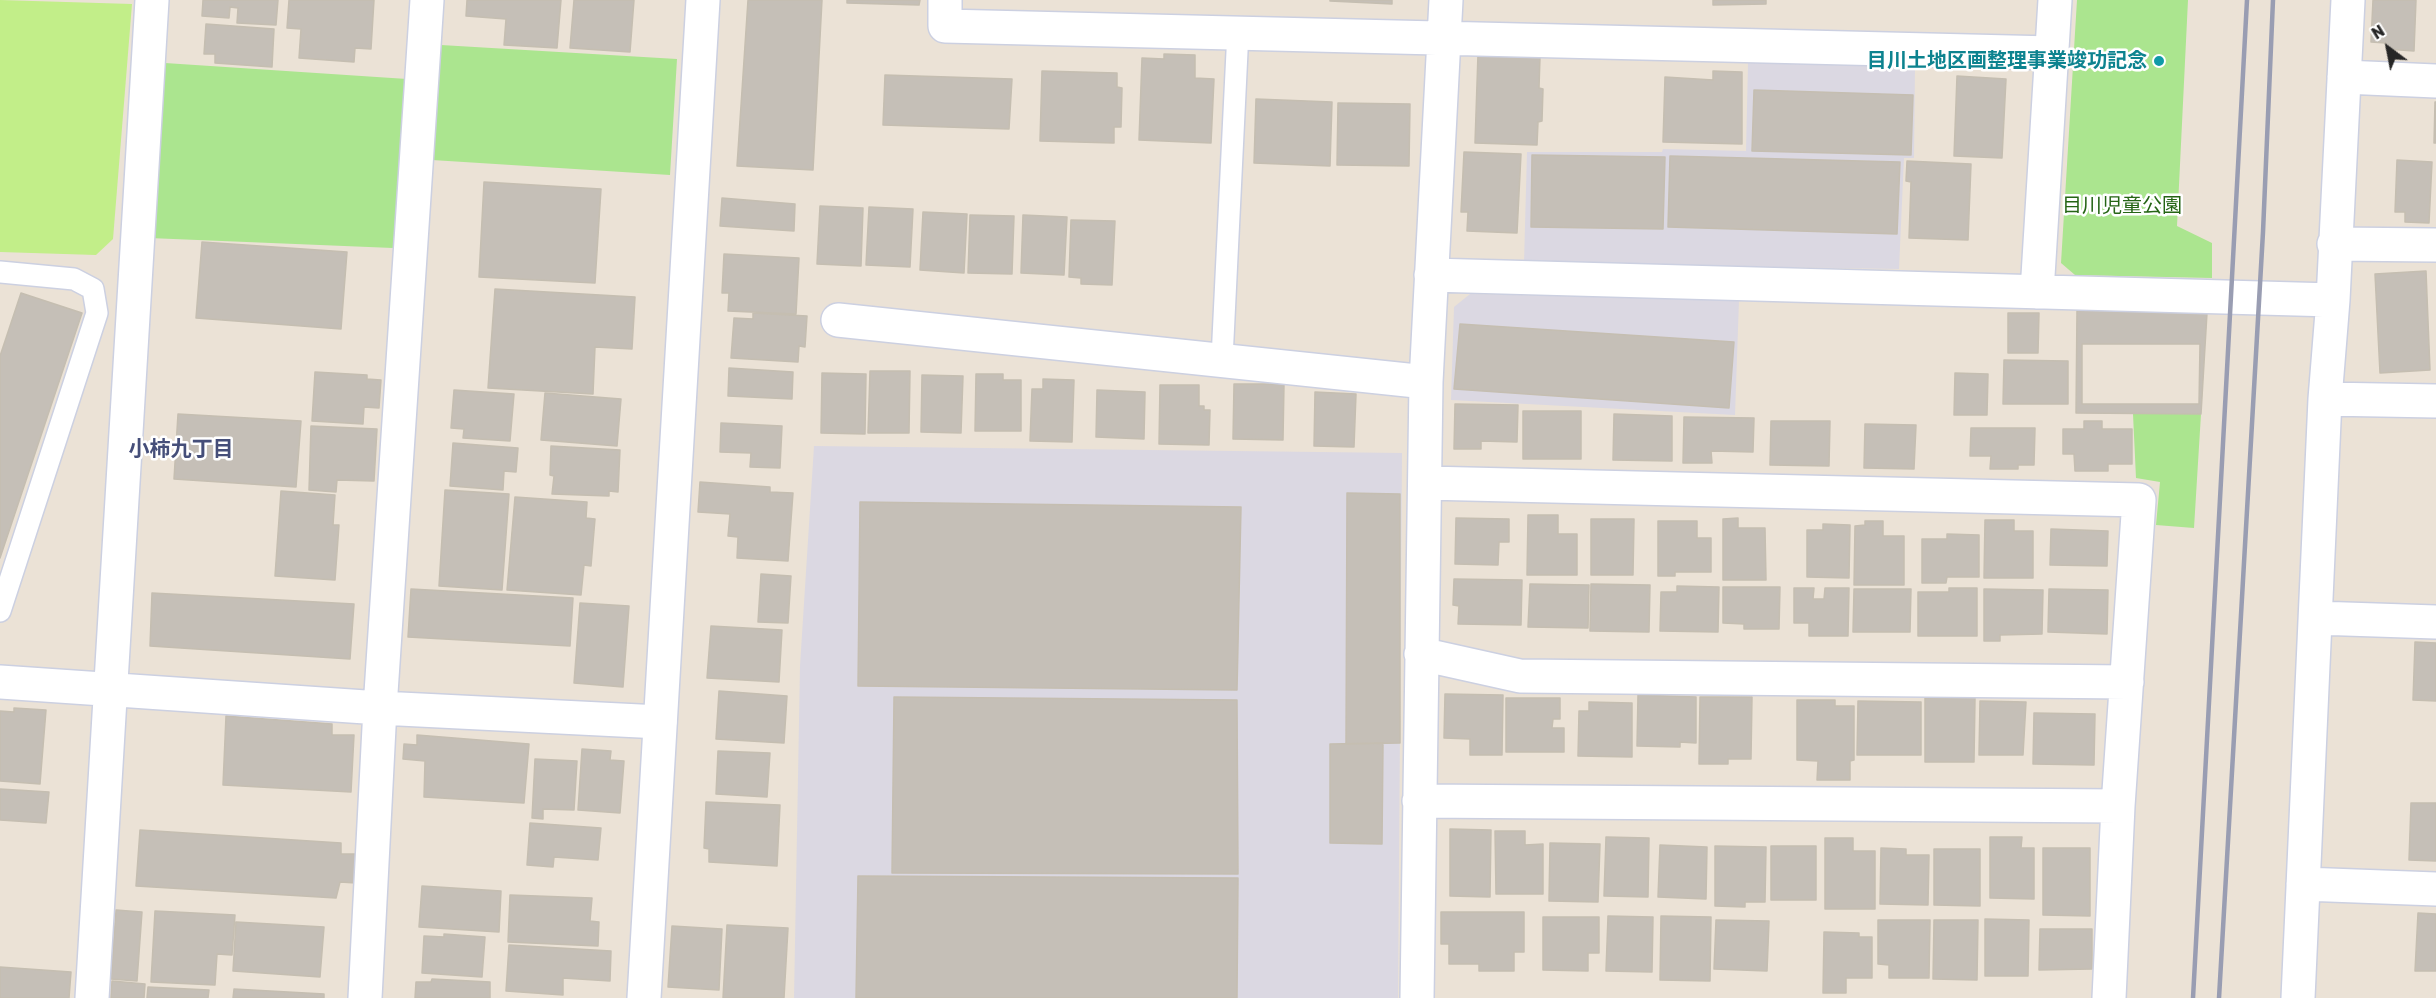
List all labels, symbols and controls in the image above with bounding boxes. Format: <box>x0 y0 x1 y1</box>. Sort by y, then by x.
north arrow <box>2358 18 2418 78</box>
text: N <box>2368 21 2388 43</box>
place label: 目川土地区画整理事業竣功記念 <box>1867 49 2147 73</box>
marker: 目川土地区画整理事業竣功記念 <box>2152 54 2166 68</box>
park label: 目川児童公園 <box>2062 194 2182 218</box>
district label: 小柿九丁目 <box>129 437 233 463</box>

